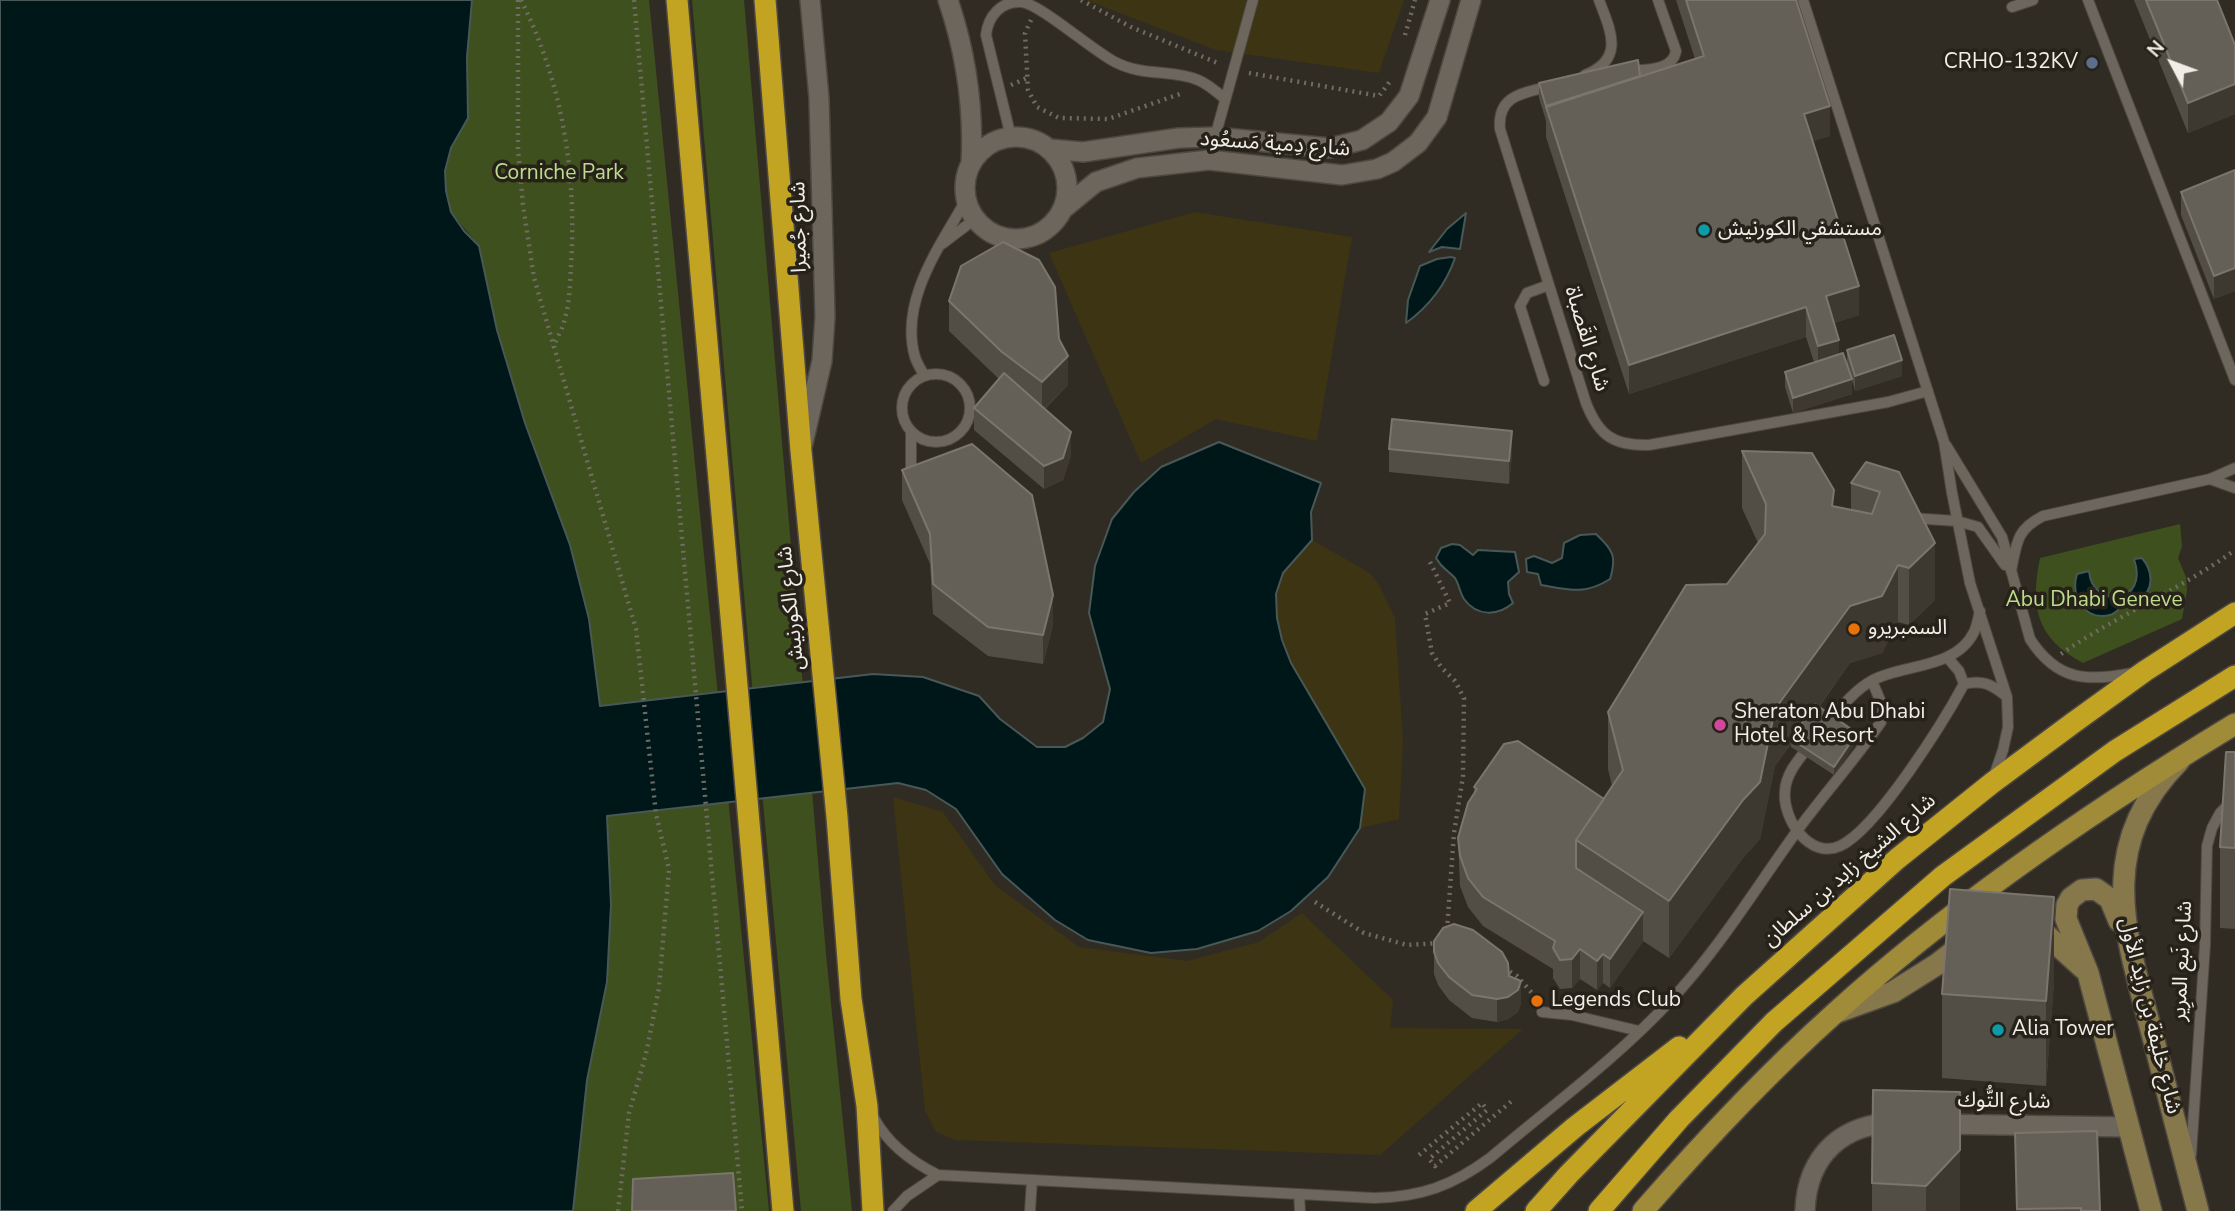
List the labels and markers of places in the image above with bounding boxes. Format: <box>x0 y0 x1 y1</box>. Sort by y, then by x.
place label: CRHO-132KV <box>1944 50 2078 76</box>
marker: CRHO-132KV <box>2084 55 2100 71</box>
place label: مستشفي الكورنيش <box>1718 217 1882 243</box>
marker: مستشفي الكورنيش <box>1696 222 1712 238</box>
place label: السمبريرو <box>1868 616 1947 642</box>
marker: السمبريرو <box>1846 621 1862 637</box>
place label: Sheraton Abu Dhabi Hotel & Resort <box>1734 700 1925 750</box>
marker: Sheraton Abu Dhabi Hotel & Resort <box>1712 717 1728 733</box>
place label: Legends Club <box>1551 988 1681 1014</box>
marker: Legends Club <box>1529 993 1545 1009</box>
place label: Alia Tower <box>2012 1017 2114 1043</box>
marker: Alia Tower <box>1990 1022 2006 1038</box>

